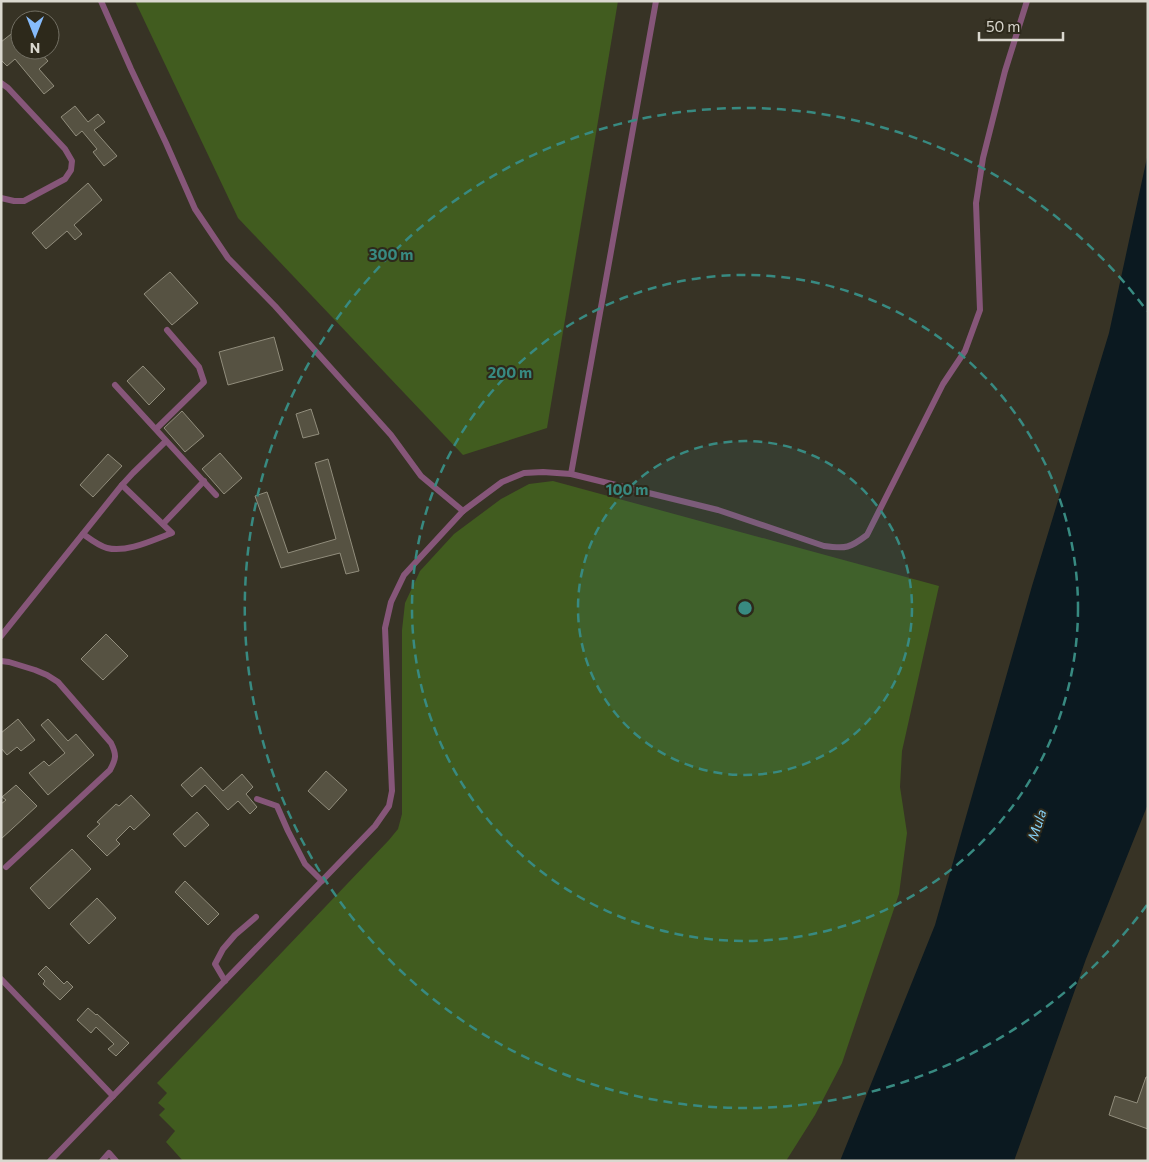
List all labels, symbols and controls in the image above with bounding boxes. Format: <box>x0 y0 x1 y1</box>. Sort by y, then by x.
north arrow <box>10 10 60 60</box>
scale bar <box>979 10 1063 42</box>
text: 50 m <box>986 17 1020 35</box>
text: N <box>30 40 40 57</box>
text: 300 m <box>369 245 413 263</box>
text: 200 m <box>488 363 532 381</box>
text: 100 m <box>606 480 648 498</box>
centre of rings <box>736 599 754 617</box>
water label: Mula <box>1023 807 1050 843</box>

